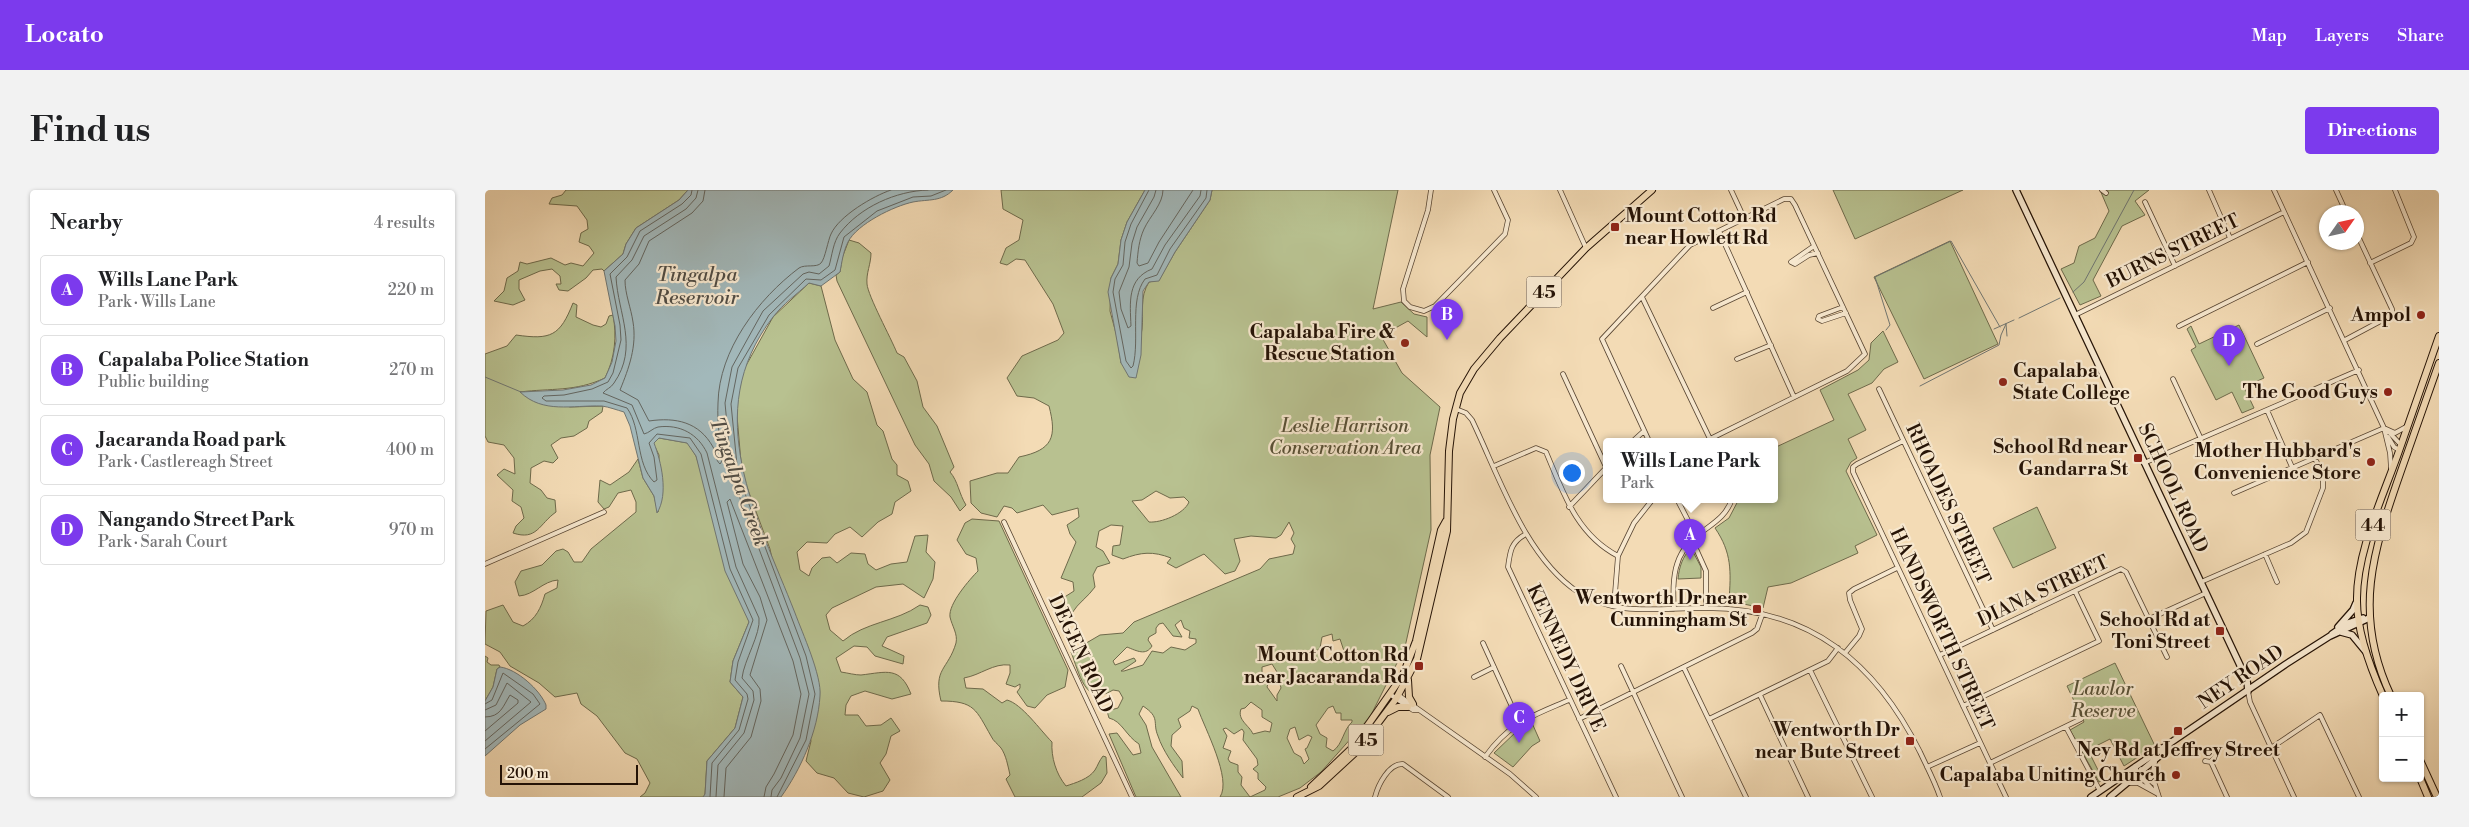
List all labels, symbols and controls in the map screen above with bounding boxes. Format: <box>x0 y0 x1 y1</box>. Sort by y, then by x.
text: Locato <box>25 20 104 50</box>
text: Map <box>2252 24 2287 47</box>
text: Layers <box>2315 24 2369 47</box>
text: Share <box>2397 24 2444 47</box>
button: Directions <box>2305 107 2439 154</box>
text: Find us <box>30 109 150 152</box>
place label: Mount Cotton Rd near Howlett Rd <box>1625 204 1777 250</box>
north arrow <box>2319 205 2364 250</box>
street label: BURNS STREET <box>2101 208 2244 294</box>
text: Nearby <box>50 210 123 236</box>
text: 4 results <box>374 213 435 233</box>
marker: Mount Cotton Rd near Howlett Rd <box>1609 221 1621 233</box>
water label: Tingalpa Reservoir <box>654 263 739 311</box>
text: Wills Lane Park <box>98 268 238 292</box>
road number: 45 <box>1527 276 1561 308</box>
text: A <box>61 280 73 300</box>
text: 220 m <box>388 280 434 300</box>
text: Park · Wills Lane <box>98 292 216 312</box>
pin: B <box>1431 299 1463 340</box>
place label: Ampol <box>2350 303 2411 327</box>
marker: Ampol <box>2415 309 2427 321</box>
place label: Capalaba Fire & Rescue Station <box>1250 320 1395 366</box>
pin: D <box>2213 325 2245 366</box>
marker: Capalaba Fire & Rescue Station <box>1399 337 1411 349</box>
text: Capalaba Police Station <box>98 348 309 372</box>
place label: Capalaba State College <box>2013 359 2130 405</box>
text: B <box>61 360 73 380</box>
text: 270 m <box>389 360 434 380</box>
text: Public building <box>98 372 209 392</box>
marker: Capalaba State College <box>1997 376 2009 388</box>
place label: The Good Guys <box>2243 380 2378 404</box>
marker: The Good Guys <box>2382 386 2394 398</box>
water label: Tingalpa Creek <box>703 414 773 550</box>
park label: Leslie Harrison Conservation Area <box>1269 414 1422 460</box>
street label: SCHOOL ROAD <box>2132 419 2214 557</box>
street label: RHOADES STREET <box>1900 420 1996 588</box>
text: Jacaranda Road park <box>98 428 286 452</box>
place label: School Rd near Gandarra St <box>1993 435 2128 481</box>
popup <box>1603 438 1778 503</box>
place label: Mother Hubbard's Convenience Store <box>2194 439 2361 485</box>
text: C <box>61 440 73 460</box>
text: 400 m <box>386 440 434 460</box>
text: Wills Lane Park <box>1620 449 1761 473</box>
text: Park · Castlereagh Street <box>98 452 273 472</box>
marker: School Rd near Gandarra St <box>2132 452 2144 464</box>
marker: Mother Hubbard's Convenience Store <box>2365 456 2377 468</box>
your location <box>1559 460 1585 486</box>
text: Park <box>1620 473 1654 493</box>
text: Nangando Street Park <box>98 508 295 532</box>
road number: 44 <box>2355 510 2391 540</box>
pin: A <box>1674 519 1706 560</box>
text: D <box>61 520 73 540</box>
text: 970 m <box>389 520 434 540</box>
street label: HANDSWORTH STREET <box>1884 524 2000 734</box>
text: Park · Sarah Court <box>98 532 228 552</box>
street label: DIANA STREET <box>1973 550 2113 632</box>
street label: KENNEDY DRIVE <box>1521 580 1611 736</box>
place label: Wentworth Dr near Cunningham St <box>1574 586 1747 632</box>
street label: DEGEN ROAD <box>1043 591 1119 717</box>
marker: Wentworth Dr near Cunningham St <box>1751 603 1763 615</box>
place label: School Rd at Toni Street <box>2100 608 2210 654</box>
marker: School Rd at Toni Street <box>2214 625 2226 637</box>
street label: NEY ROAD <box>2194 640 2288 714</box>
place label: Mount Cotton Rd near Jacaranda Rd <box>1244 643 1409 689</box>
marker: Mount Cotton Rd near Jacaranda Rd <box>1413 660 1425 672</box>
park label: Lawlor Reserve <box>2070 677 2135 723</box>
map controls <box>2379 692 2424 782</box>
button: + <box>2379 692 2424 737</box>
pin: C <box>1503 702 1535 743</box>
place label: Wentworth Dr near Bute Street <box>1755 718 1900 764</box>
road number: 45 <box>1349 724 1383 756</box>
marker: Ney Rd at Jeffrey Street <box>2172 725 2184 737</box>
marker: Wentworth Dr near Bute Street <box>1904 735 1916 747</box>
button: − <box>2379 737 2424 782</box>
place label: Ney Rd at Jeffrey Street <box>2076 738 2280 762</box>
scale bar <box>500 762 637 785</box>
place label: Capalaba Uniting Church <box>1940 763 2166 787</box>
text: 200 m <box>507 765 549 783</box>
marker: Capalaba Uniting Church <box>2170 769 2182 781</box>

